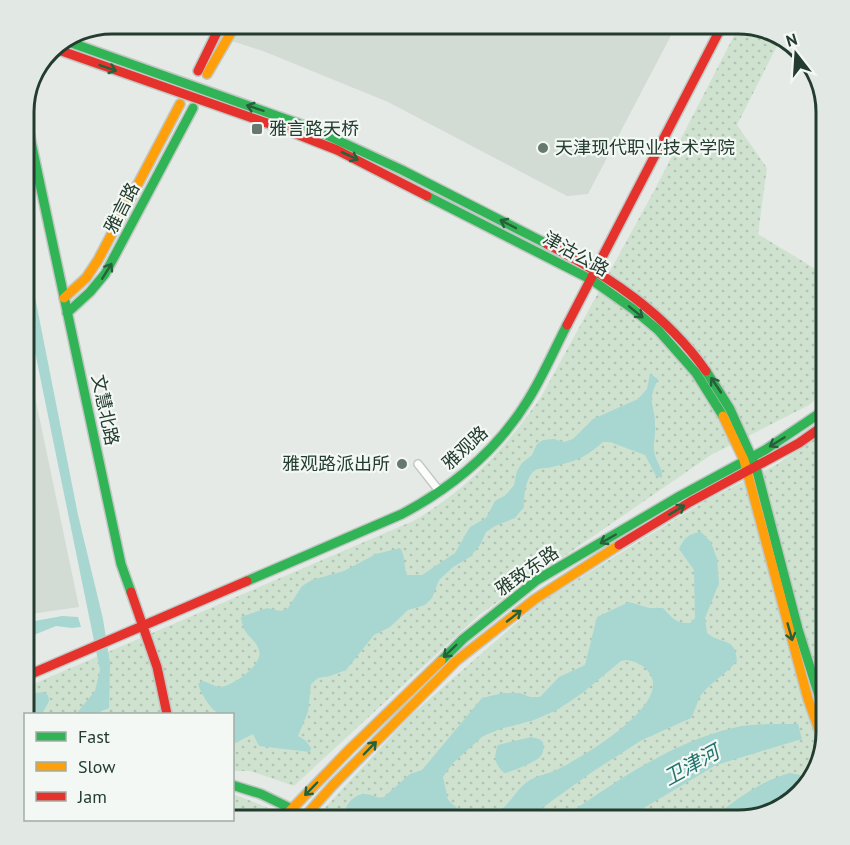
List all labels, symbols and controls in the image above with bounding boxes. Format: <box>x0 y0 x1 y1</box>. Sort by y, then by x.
north arrow <box>766 24 826 84</box>
text: N <box>784 29 800 51</box>
one-way arrow <box>98 63 117 74</box>
one-way arrow <box>246 102 265 113</box>
place label: 雅言路天桥 <box>269 117 359 140</box>
marker: 雅言路天桥 <box>250 122 264 136</box>
place label: 天津现代职业技术学院 <box>555 136 735 159</box>
marker: 天津现代职业技术学院 <box>536 141 550 155</box>
one-way arrow <box>341 151 359 162</box>
street label: 雅言路 <box>99 178 144 237</box>
one-way arrow <box>500 218 517 230</box>
street label: 津沽公路 <box>539 226 613 281</box>
one-way arrow <box>100 262 113 279</box>
one-way arrow <box>628 306 644 319</box>
street label: 文慧北路 <box>87 372 124 448</box>
one-way arrow <box>710 377 722 393</box>
street label: 雅观路 <box>437 421 492 474</box>
one-way arrow <box>769 436 786 448</box>
place label: 雅观路派出所 <box>282 452 390 475</box>
marker: 雅观路派出所 <box>395 457 409 471</box>
one-way arrow <box>668 504 685 516</box>
one-way arrow <box>600 533 617 545</box>
street label: 雅致东路 <box>491 541 563 601</box>
one-way arrow <box>505 610 521 623</box>
one-way arrow <box>785 622 796 641</box>
one-way arrow <box>442 644 457 659</box>
legend <box>24 713 234 821</box>
text: Fast <box>78 725 110 748</box>
water label: 卫津河 <box>658 737 727 791</box>
one-way arrow <box>363 740 377 755</box>
text: Slow <box>78 755 116 778</box>
one-way arrow <box>304 781 319 796</box>
text: Jam <box>77 785 107 808</box>

